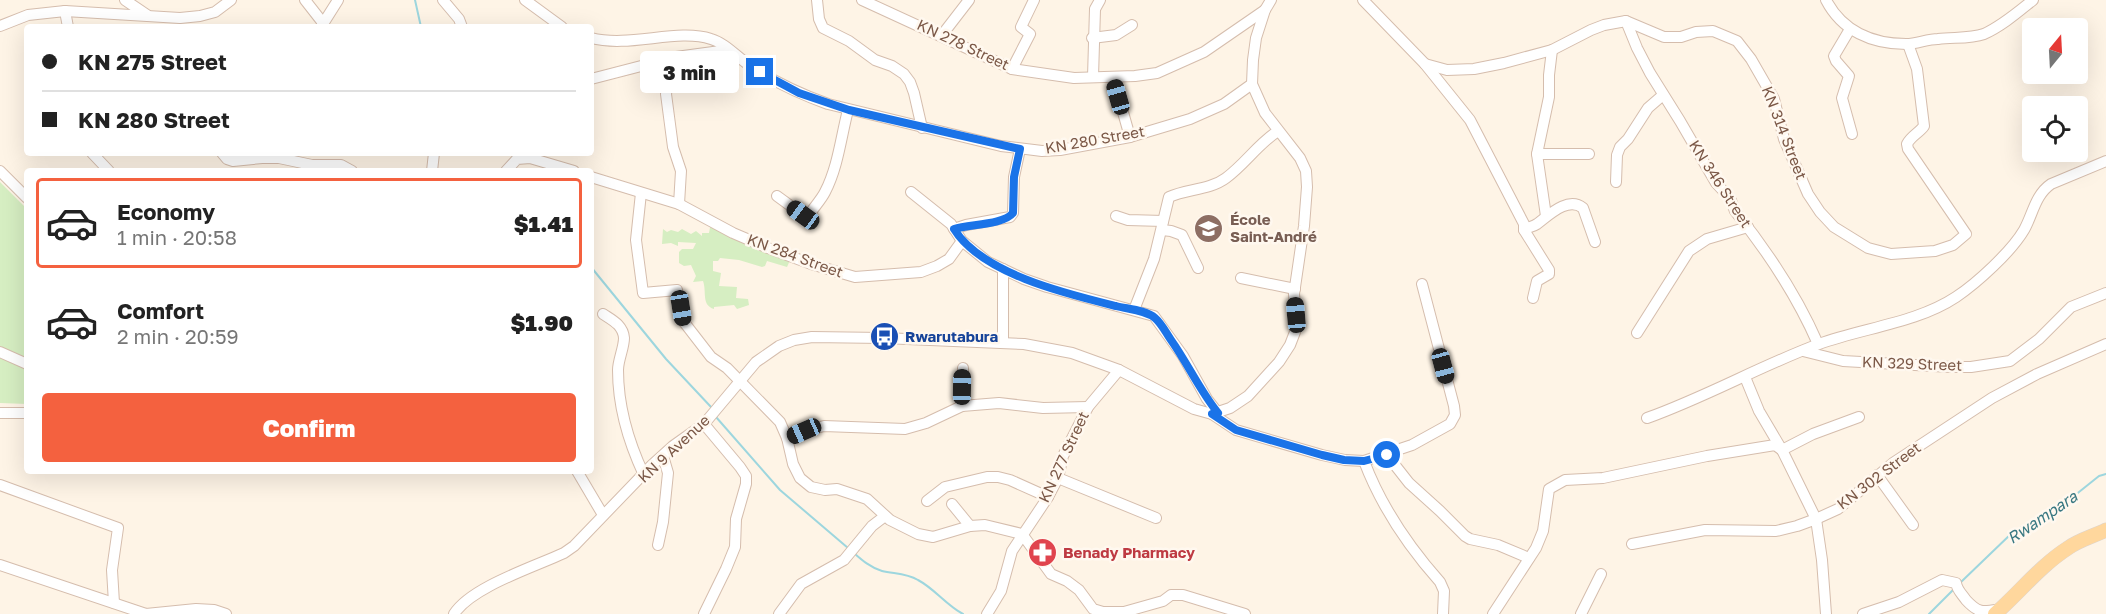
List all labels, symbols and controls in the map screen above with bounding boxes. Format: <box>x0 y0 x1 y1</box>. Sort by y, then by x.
street label: KN 278 Street <box>915 15 1012 73</box>
north arrow <box>2022 18 2088 84</box>
map controls <box>2022 18 2088 162</box>
text: KN 275 Street <box>78 48 227 75</box>
callout: 3 min <box>640 51 739 93</box>
route end <box>746 58 773 85</box>
text: 3 min <box>663 60 716 84</box>
car <box>1104 77 1132 117</box>
street label: KN 314 Street <box>1759 83 1811 182</box>
button: locate <box>2022 96 2088 162</box>
text: KN 280 Street <box>78 106 230 133</box>
street label: KN 280 Street <box>1044 121 1146 157</box>
street label: KN 346 Street <box>1686 136 1756 231</box>
icon: car <box>45 196 99 250</box>
car <box>783 197 823 233</box>
text: Economy <box>117 198 215 225</box>
text: $1.41 <box>514 210 573 237</box>
place label: École Saint-André <box>1230 210 1317 245</box>
school or university icon: École Saint-André <box>1193 213 1225 245</box>
text: 1 min · 20:58 <box>117 225 237 249</box>
street label: KN 284 Street <box>745 229 846 281</box>
car <box>669 289 693 327</box>
icon: car <box>45 295 99 349</box>
car <box>1285 296 1307 334</box>
text: Comfort <box>117 297 204 324</box>
text: $1.90 <box>511 309 573 336</box>
bus stop icon: Rwarutabura <box>868 321 900 353</box>
text: 2 min · 20:59 <box>117 324 239 348</box>
place label: Rwarutabura <box>905 327 998 345</box>
car <box>1430 346 1456 386</box>
street label: KN 329 Street <box>1862 352 1962 374</box>
car <box>953 369 971 405</box>
button: Confirm <box>42 393 576 462</box>
street label: KN 277 Street <box>1034 408 1092 505</box>
street label: KN 9 Avenue <box>634 410 713 486</box>
car <box>784 415 824 447</box>
street label: KN 302 Street <box>1833 438 1924 513</box>
route start <box>1373 441 1400 468</box>
water label: Rwampara <box>2003 486 2082 548</box>
pharmacy icon: Benady Pharmacy <box>1026 537 1058 569</box>
place label: Benady Pharmacy <box>1063 543 1195 561</box>

